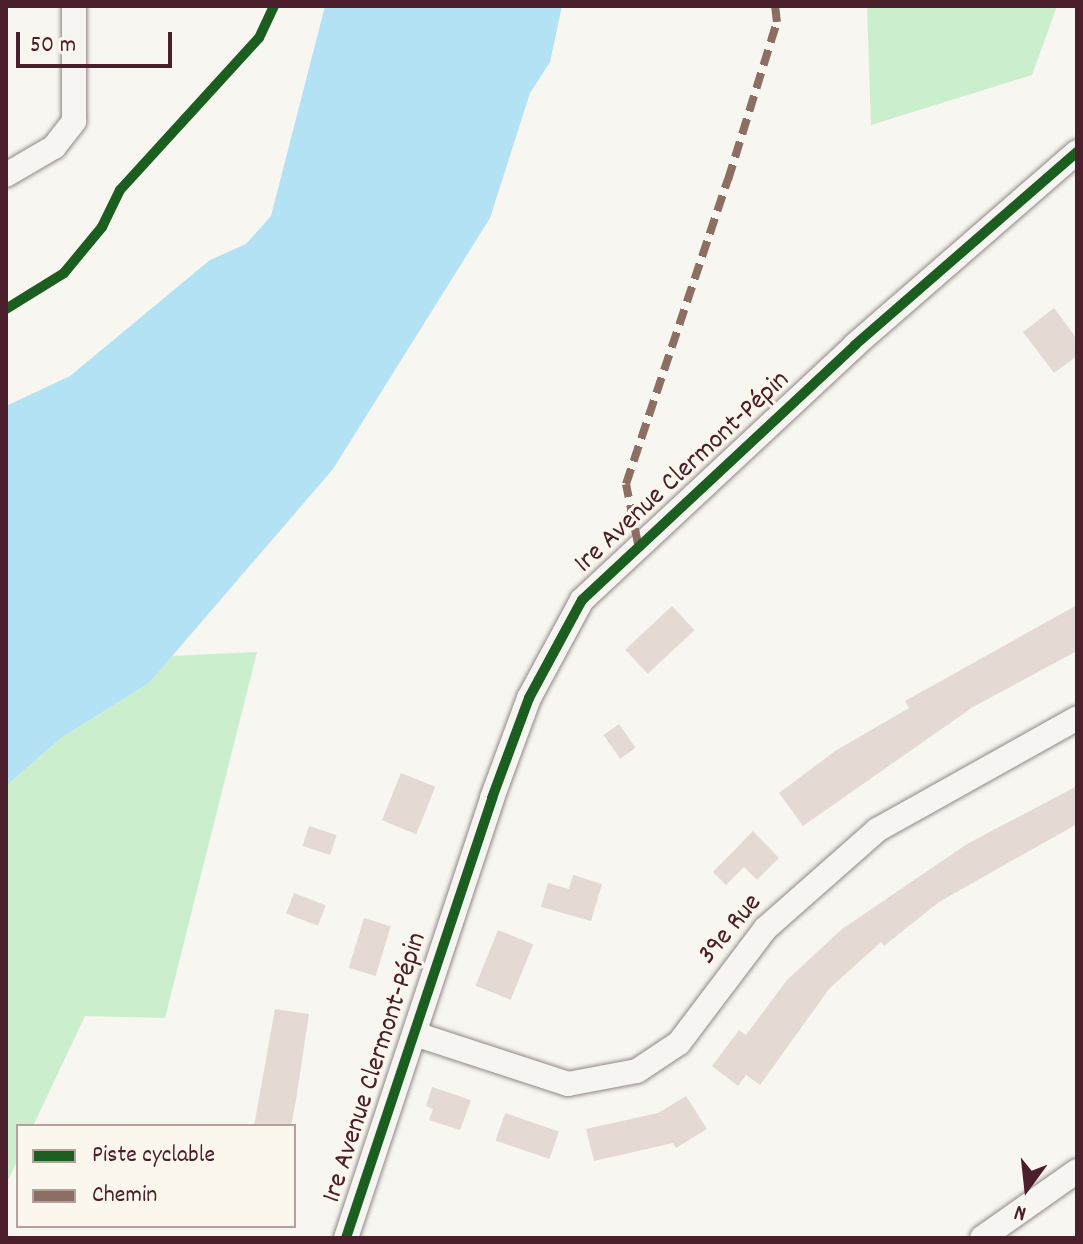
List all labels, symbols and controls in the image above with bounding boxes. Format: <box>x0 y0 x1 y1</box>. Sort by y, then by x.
scale bar <box>20 16 176 66</box>
text: 50 m <box>30 29 76 63</box>
street label: 1re Avenue Clermont-Pépin <box>569 365 797 581</box>
street label: 39e Rue <box>692 888 770 972</box>
street label: 1re Avenue Clermont-Pépin <box>316 929 436 1207</box>
legend <box>16 1124 296 1228</box>
text: Piste cyclable <box>92 1139 215 1173</box>
north arrow <box>987 1148 1067 1228</box>
text: Chemin <box>92 1179 157 1213</box>
text: N <box>1011 1195 1030 1228</box>

